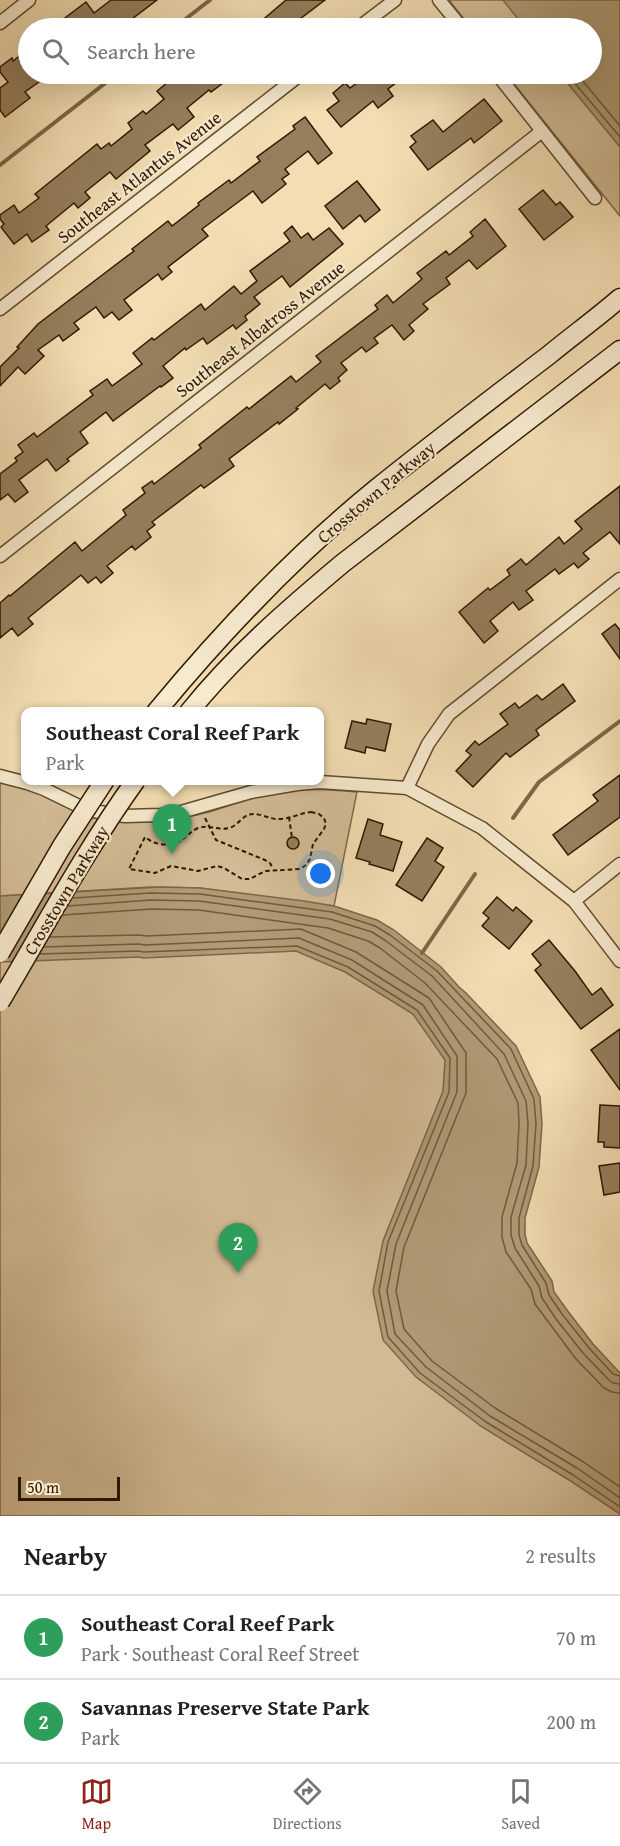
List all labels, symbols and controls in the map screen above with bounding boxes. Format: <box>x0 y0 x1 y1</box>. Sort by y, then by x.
search box <box>18 18 602 84</box>
icon: search <box>39 35 72 68</box>
text: Search here <box>87 35 196 67</box>
street label: Southeast Atlantus Avenue <box>51 104 227 250</box>
street label: Southeast Albatross Avenue <box>169 254 351 404</box>
street label: Crosstown Parkway <box>311 434 441 550</box>
popup <box>21 707 324 785</box>
text: Southeast Coral Reef Park <box>46 716 299 748</box>
text: Park <box>46 748 84 777</box>
pin: 1 <box>152 804 192 854</box>
street label: Crosstown Parkway <box>17 820 116 960</box>
your location <box>306 859 335 888</box>
pin: 2 <box>218 1224 258 1273</box>
scale bar <box>18 1474 120 1502</box>
text: 50 m <box>27 1475 59 1499</box>
text: Nearby <box>24 1536 107 1575</box>
text: 2 results <box>525 1541 596 1570</box>
text: Southeast Coral Reef Park <box>81 1607 334 1639</box>
text: 1 <box>38 1623 49 1652</box>
text: 70 m <box>556 1623 596 1652</box>
text: Park · Southeast Coral Reef Street <box>81 1639 359 1668</box>
text: Savannas Preserve State Park <box>81 1691 369 1723</box>
text: 2 <box>38 1707 49 1736</box>
text: 200 m <box>546 1707 596 1736</box>
text: Park <box>81 1723 120 1752</box>
tab: Map <box>80 1775 113 1835</box>
tab: Directions <box>273 1775 342 1835</box>
tab: Saved <box>501 1775 540 1835</box>

